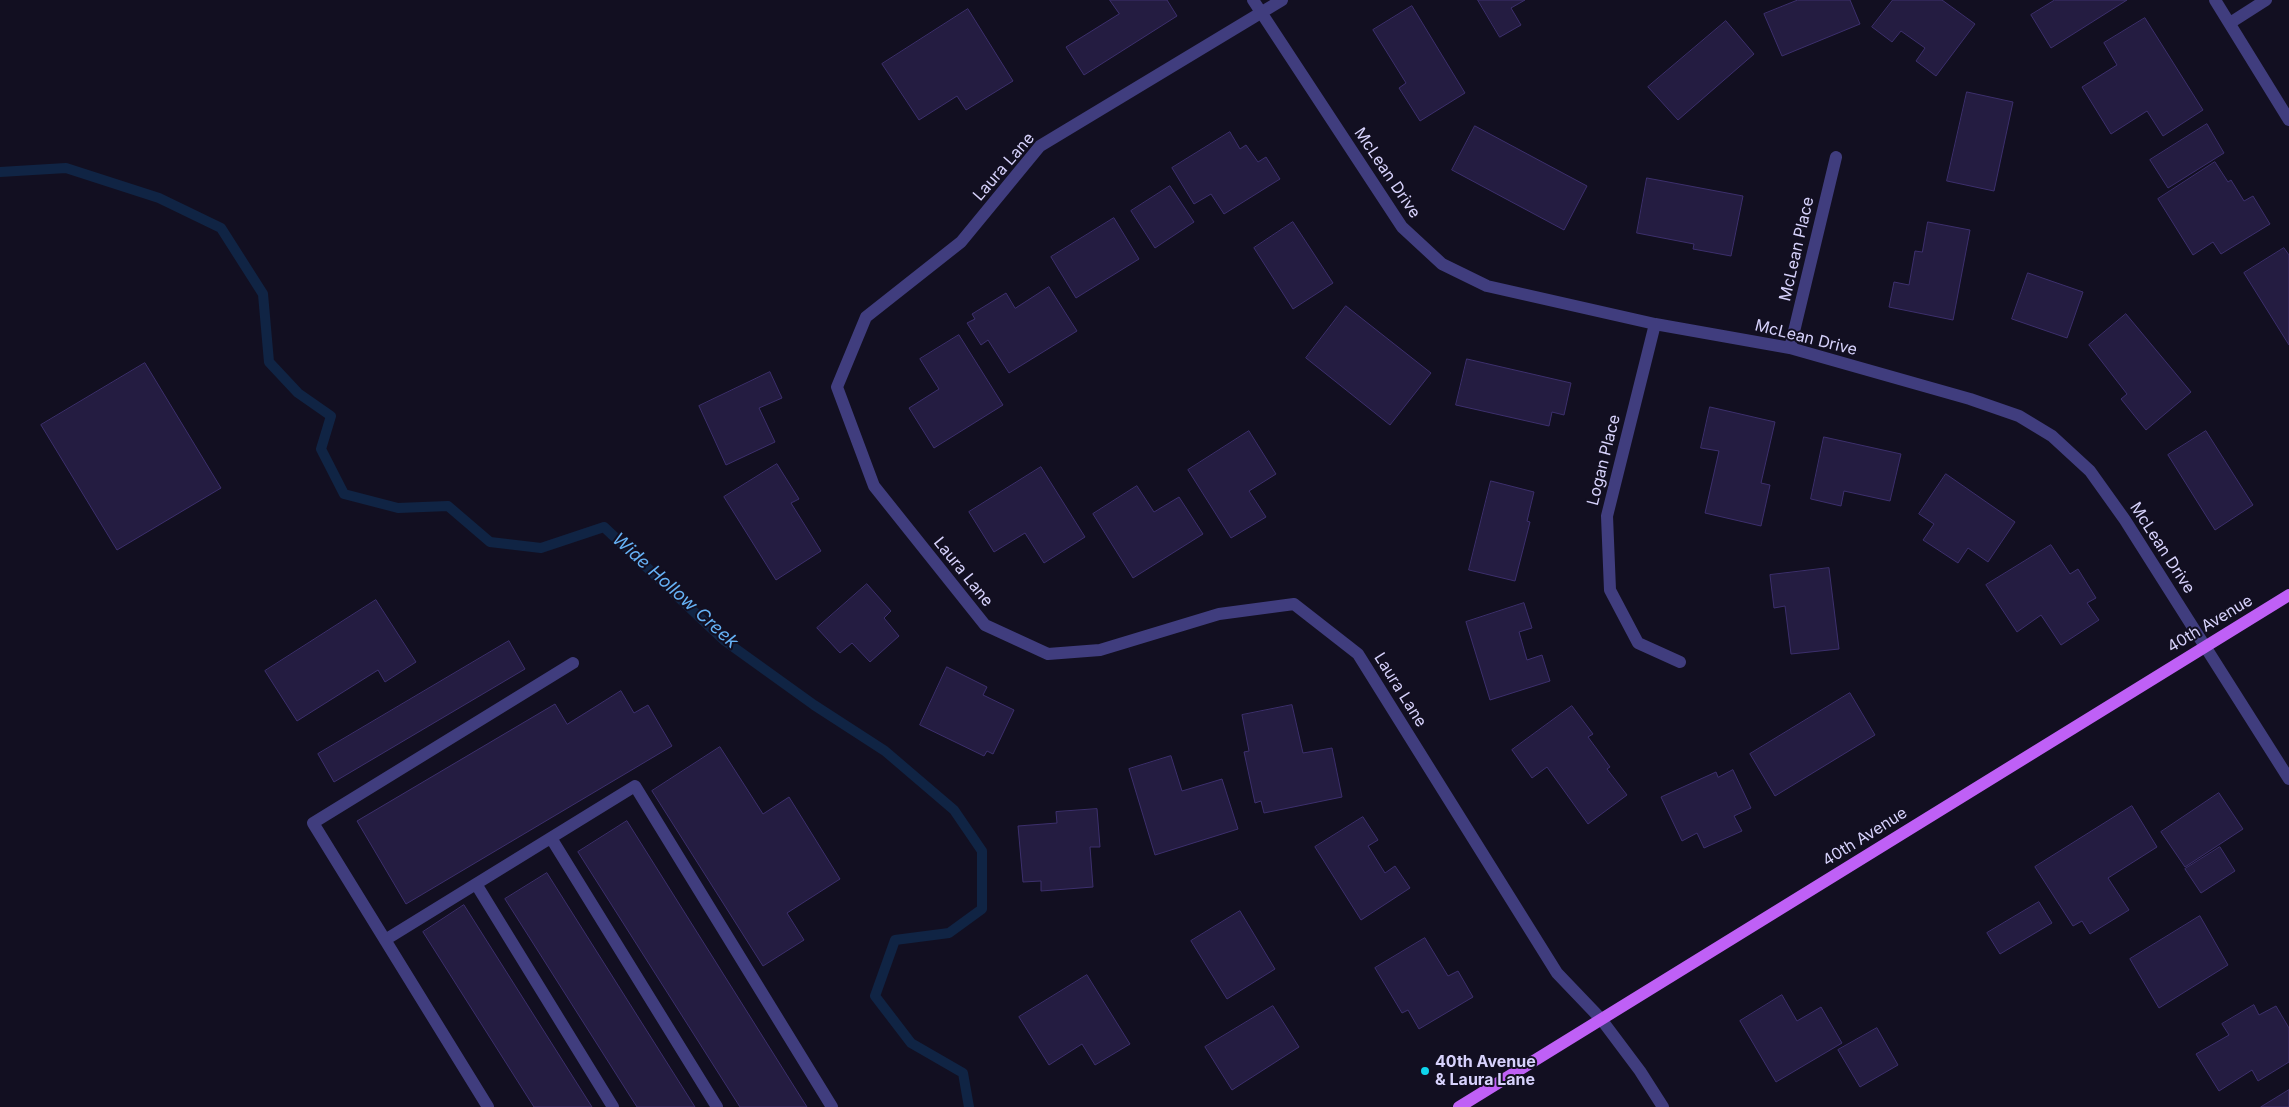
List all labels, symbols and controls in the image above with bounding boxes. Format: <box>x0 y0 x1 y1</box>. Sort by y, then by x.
street label: McLean Drive <box>1350 124 1424 222</box>
street label: Laura Lane <box>969 129 1039 205</box>
street label: McLean Place <box>1776 195 1818 303</box>
street label: McLean Drive <box>1753 316 1859 360</box>
street label: Logan Place <box>1583 413 1625 507</box>
street label: McLean Drive <box>2125 499 2199 597</box>
water label: Wide Hollow Creek <box>608 529 742 653</box>
street label: Laura Lane <box>929 533 997 611</box>
street label: 40th Avenue <box>2164 591 2256 657</box>
street label: Laura Lane <box>1370 649 1430 731</box>
street label: 40th Avenue <box>1819 803 1911 871</box>
place label: 40th Avenue & Laura Lane <box>1435 1052 1536 1090</box>
marker: 40th Avenue & Laura Lane <box>1419 1065 1431 1077</box>

